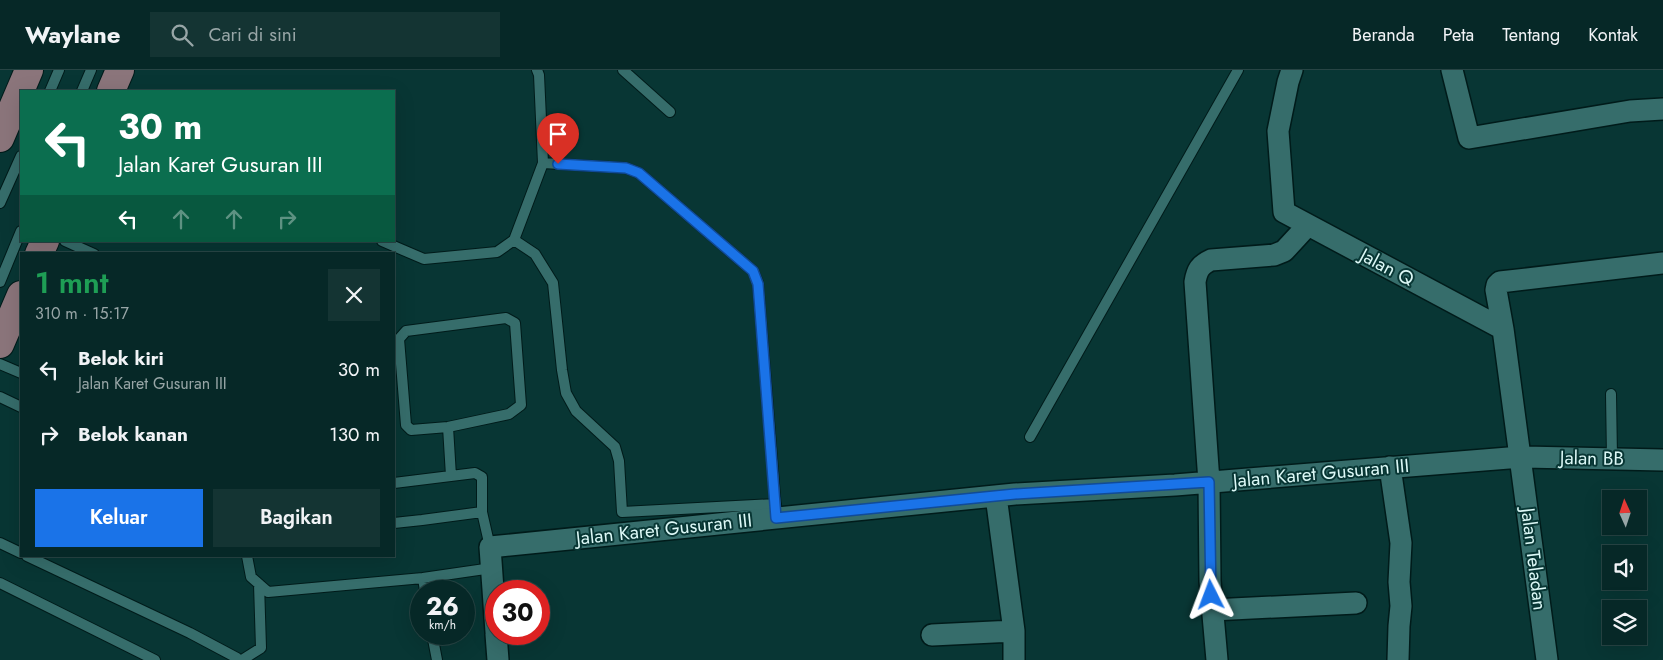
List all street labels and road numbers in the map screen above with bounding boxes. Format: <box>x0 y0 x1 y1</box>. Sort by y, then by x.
street label: Jalan Q <box>1352 240 1419 293</box>
street label: Jalan BB <box>1557 444 1624 472</box>
street label: Jalan Karet Gusuran III <box>1229 452 1410 494</box>
street label: Jalan Teladan <box>1514 503 1554 612</box>
street label: Jalan Karet Gusuran III <box>572 506 753 552</box>

